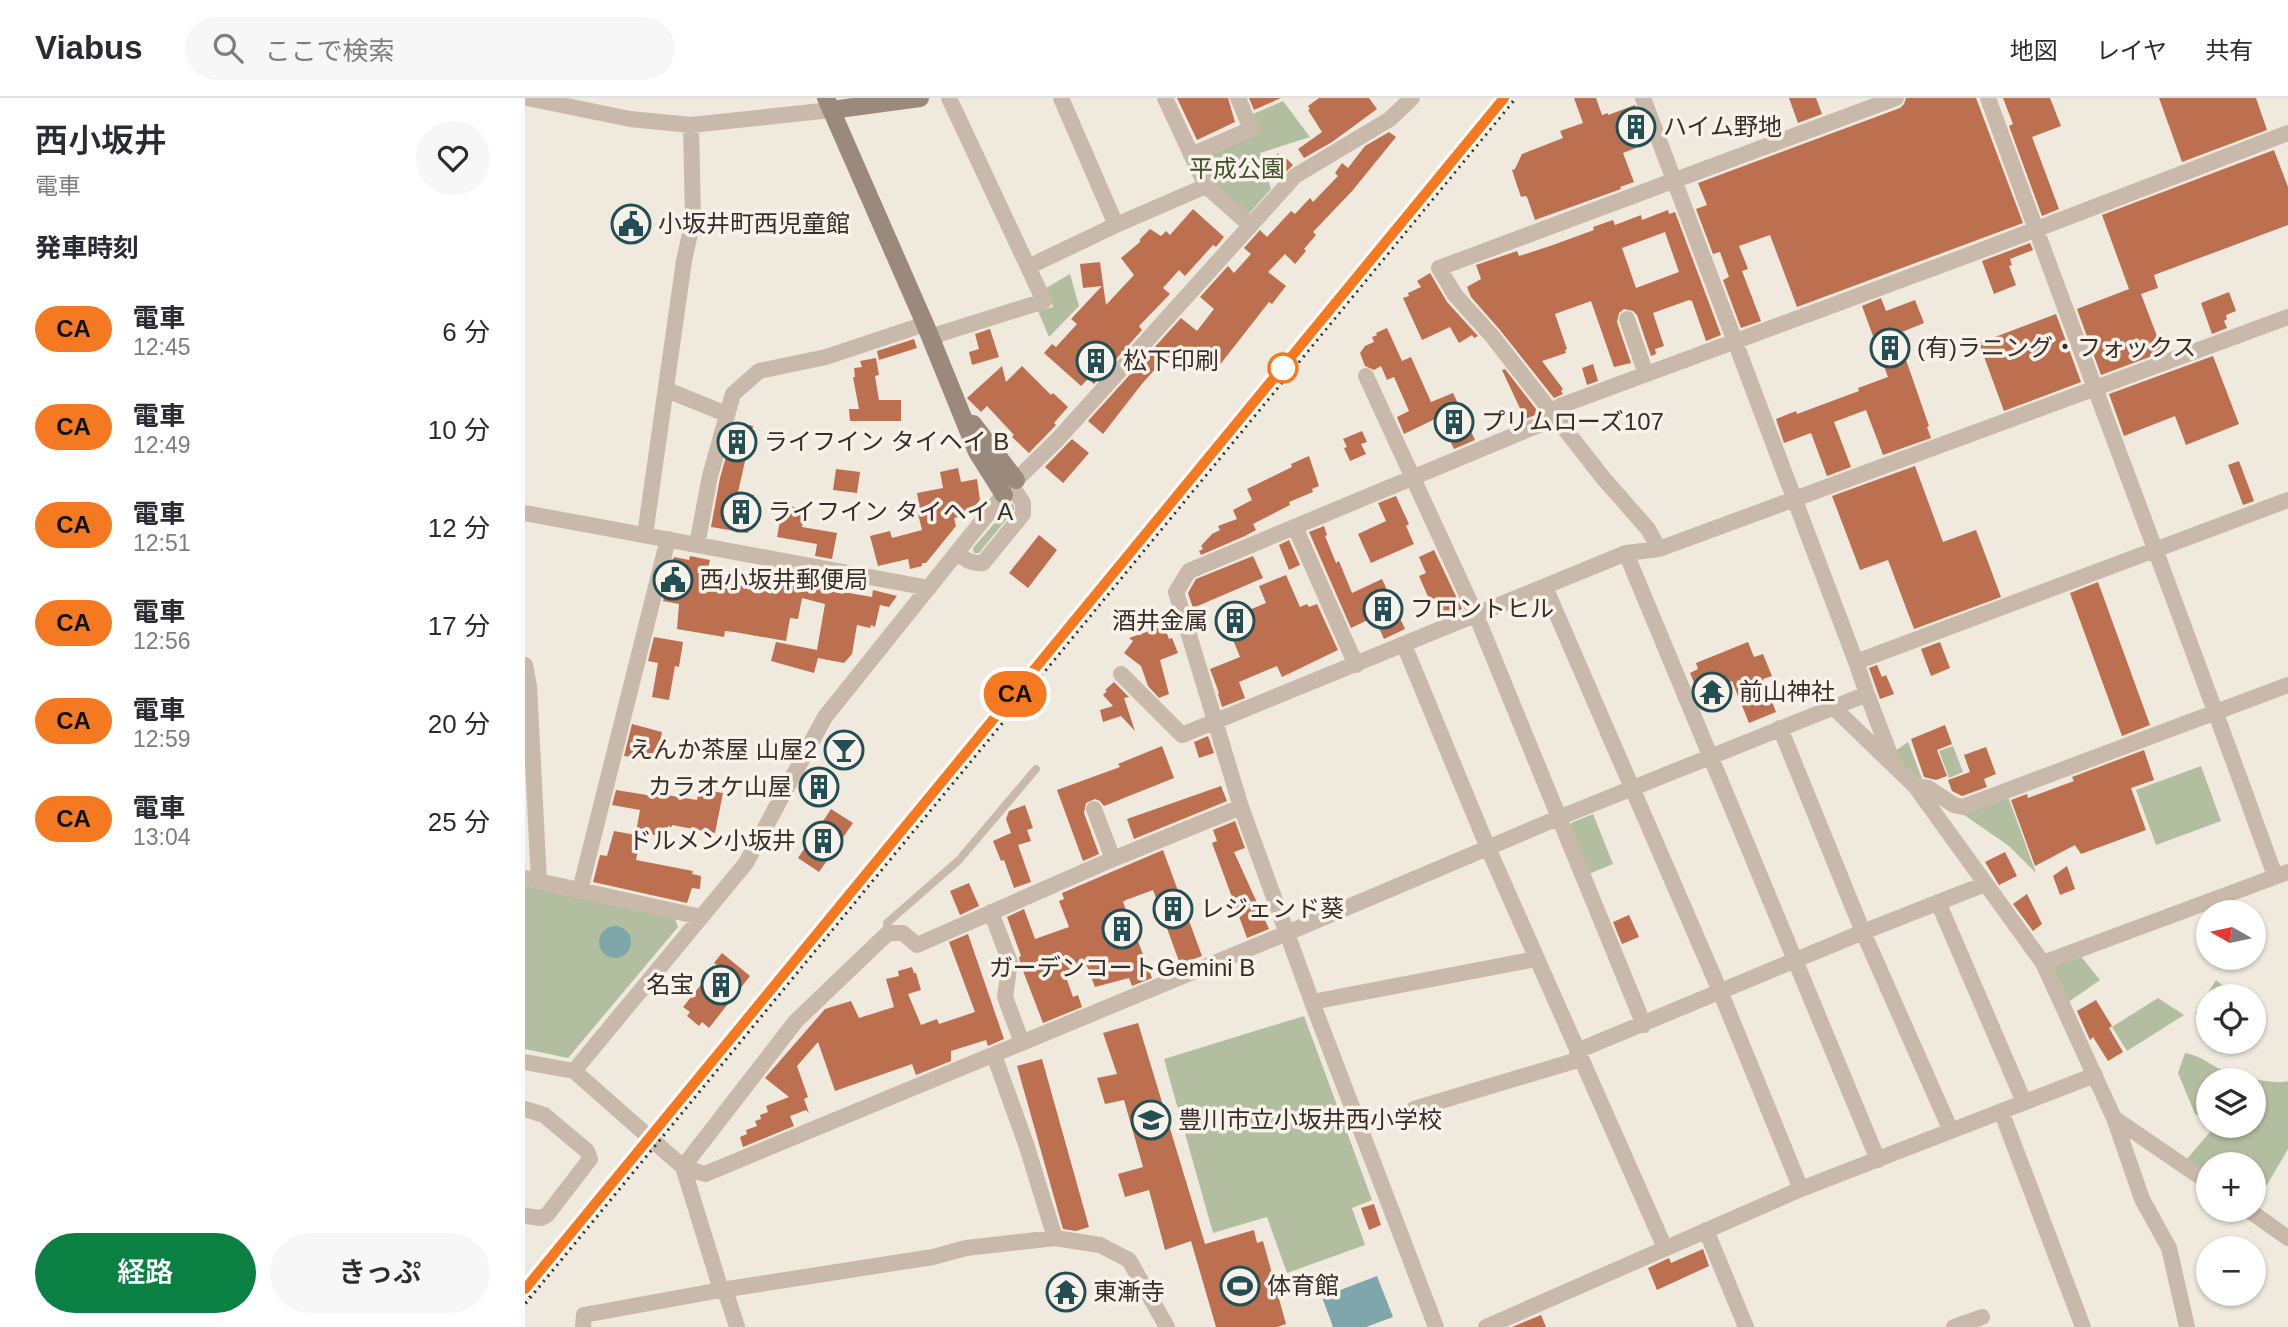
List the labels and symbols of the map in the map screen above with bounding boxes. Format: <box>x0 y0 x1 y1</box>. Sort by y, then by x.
building icon: ハイム野地 <box>1615 106 1657 148</box>
place label: ハイム野地 <box>1663 113 1782 140</box>
park label: 平成公園 <box>1189 155 1285 182</box>
public building icon: 小坂井町西児童館 <box>610 203 652 245</box>
place label: 小坂井町西児童館 <box>658 210 850 237</box>
building icon: (有)ラニング・フォックス <box>1869 327 1911 369</box>
place label: (有)ラニング・フォックス <box>1917 334 2196 361</box>
building icon: 松下印刷 <box>1075 340 1117 382</box>
place label: 松下印刷 <box>1123 347 1219 374</box>
unlabelled marker <box>1268 353 1298 383</box>
building icon: プリムローズ107 <box>1433 401 1475 443</box>
place label: プリムローズ107 <box>1481 408 1664 435</box>
building icon: ライフイン タイヘイ B <box>716 421 758 463</box>
place label: ライフイン タイヘイ B <box>764 428 1009 455</box>
building icon: ライフイン タイヘイ A <box>720 491 762 533</box>
place label: ライフイン タイヘイ A <box>768 498 1013 525</box>
public building icon: 西小坂井郵便局 <box>652 559 694 601</box>
place label: 西小坂井郵便局 <box>700 566 868 593</box>
building icon: フロントヒル <box>1362 588 1404 630</box>
place label: フロントヒル <box>1410 595 1554 622</box>
building icon: 酒井金属 <box>1214 600 1256 642</box>
place label: 酒井金属 <box>1112 607 1208 634</box>
line badge: CA <box>983 671 1047 717</box>
temple icon: 前山神社 <box>1691 671 1733 713</box>
place label: 前山神社 <box>1739 678 1835 705</box>
bar icon: えんか茶屋 山屋2 <box>823 729 865 771</box>
place label: えんか茶屋 山屋2 <box>629 736 817 763</box>
building icon: カラオケ山屋 <box>798 766 840 808</box>
place label: カラオケ山屋 <box>648 773 792 800</box>
building icon: ドルメン小坂井 <box>802 820 844 862</box>
place label: ドルメン小坂井 <box>628 827 796 854</box>
building icon: レジェンド葵 <box>1152 888 1194 930</box>
place label: レジェンド葵 <box>1200 895 1344 922</box>
north arrow <box>2196 900 2266 970</box>
building icon: ガーデンコートGemini B <box>1101 908 1143 950</box>
place label: ガーデンコートGemini B <box>989 954 1255 981</box>
building icon: 名宝 <box>700 964 742 1006</box>
place label: 名宝 <box>646 971 694 998</box>
school or university icon: 豊川市立小坂井西小学校 <box>1130 1099 1172 1141</box>
place label: 豊川市立小坂井西小学校 <box>1178 1106 1442 1133</box>
sports icon: 体育館 <box>1219 1265 1261 1307</box>
temple icon: 東漸寺 <box>1045 1271 1087 1313</box>
place label: 体育館 <box>1267 1272 1339 1299</box>
place label: 東漸寺 <box>1093 1278 1165 1305</box>

